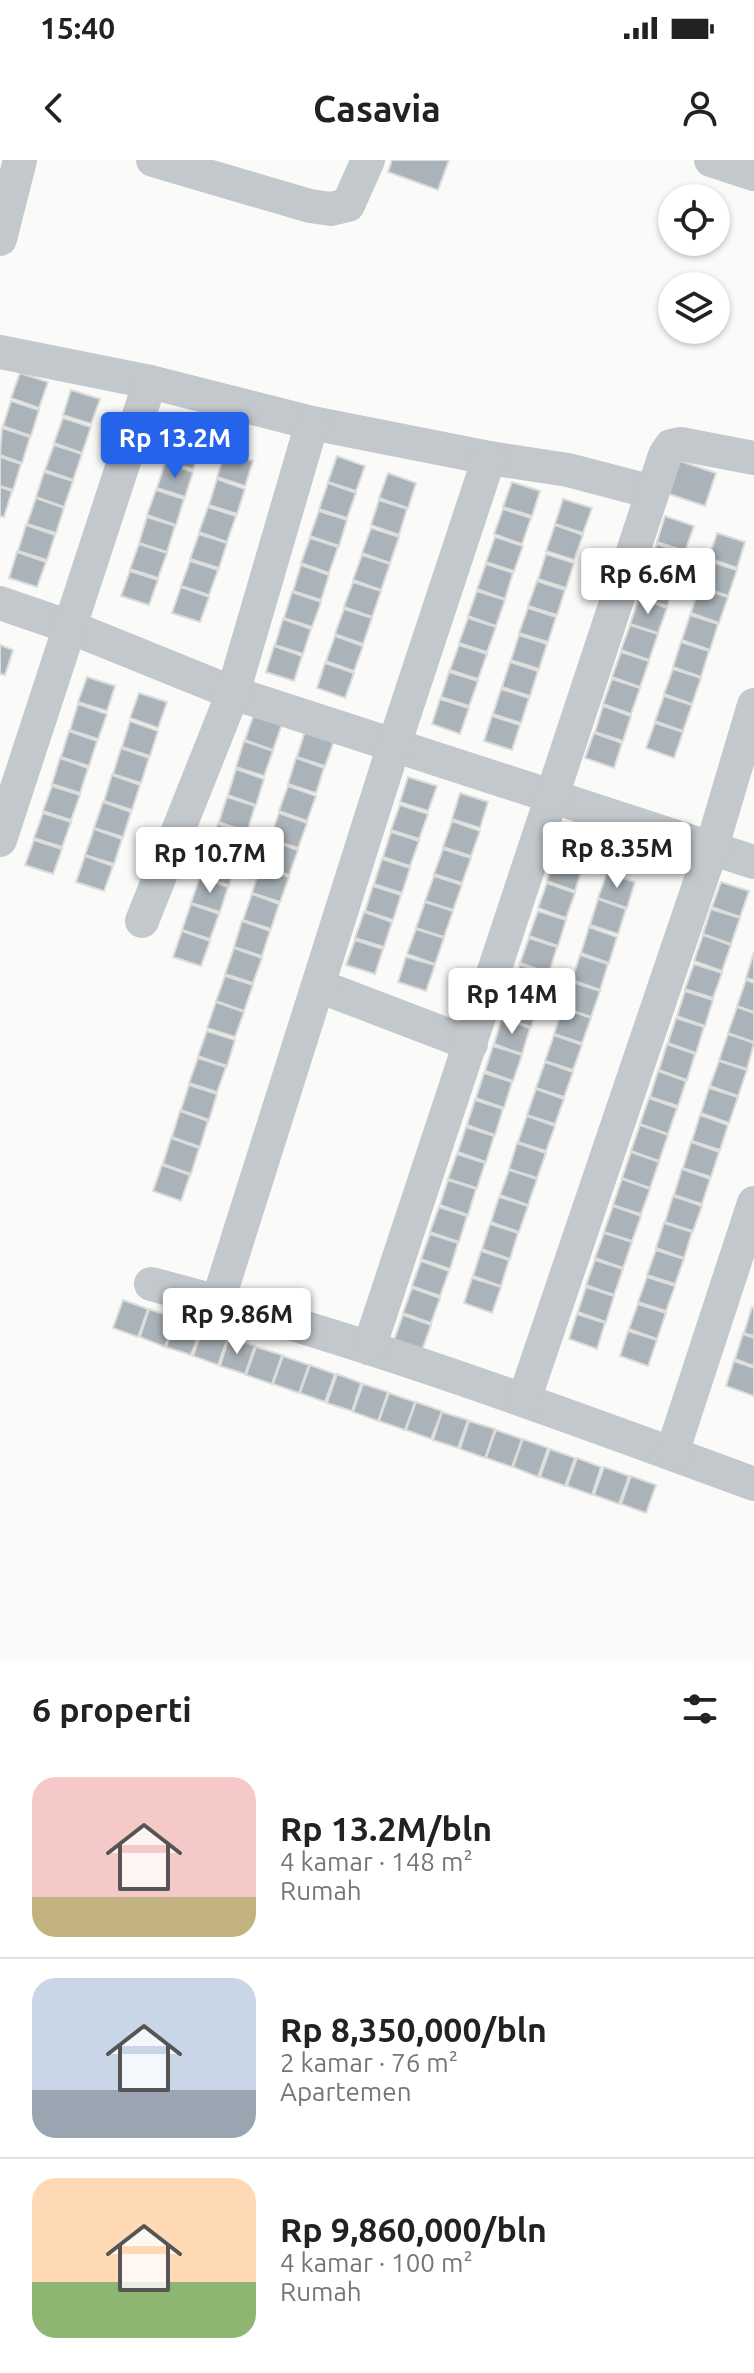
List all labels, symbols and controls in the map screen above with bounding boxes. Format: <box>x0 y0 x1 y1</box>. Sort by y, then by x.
text: 15:40 <box>40 11 115 45</box>
icon: back <box>32 86 76 130</box>
icon: person <box>678 86 722 130</box>
text: Casavia <box>313 88 441 129</box>
map controls <box>658 184 730 344</box>
button: locate <box>658 184 730 256</box>
button: layers <box>658 272 730 344</box>
pin: Rp 13.2M <box>92 412 258 480</box>
text: Rp 13.2M <box>119 423 231 452</box>
pin: Rp 6.6M <box>574 548 722 616</box>
text: Rp 6.6M <box>599 559 697 588</box>
pin: Rp 8.35M <box>534 822 700 890</box>
pin: Rp 10.7M <box>127 827 293 895</box>
text: Rp 8.35M <box>561 833 673 862</box>
text: Rp 10.7M <box>154 838 266 867</box>
pin: Rp 14M <box>447 968 577 1036</box>
text: Rp 14M <box>466 979 558 1008</box>
pin: Rp 9.86M <box>154 1288 320 1356</box>
text: Rp 9.86M <box>181 1299 293 1328</box>
icon: filters <box>678 1687 722 1731</box>
text: 6 properti <box>32 1690 192 1728</box>
icon: home <box>96 1809 192 1905</box>
text: Rp 13.2M/bln <box>280 1809 492 1847</box>
text: 4 kamar · 148 m² <box>280 1847 473 1876</box>
text: Rumah <box>280 1876 362 1905</box>
icon: home <box>96 2010 192 2106</box>
text: Rp 8,350,000/bln <box>280 2010 547 2048</box>
text: 2 kamar · 76 m² <box>280 2048 458 2077</box>
text: Apartemen <box>280 2077 411 2106</box>
icon: home <box>96 2210 192 2306</box>
text: Rp 9,860,000/bln <box>280 2210 547 2248</box>
text: 4 kamar · 100 m² <box>280 2248 473 2277</box>
text: Rumah <box>280 2277 362 2306</box>

